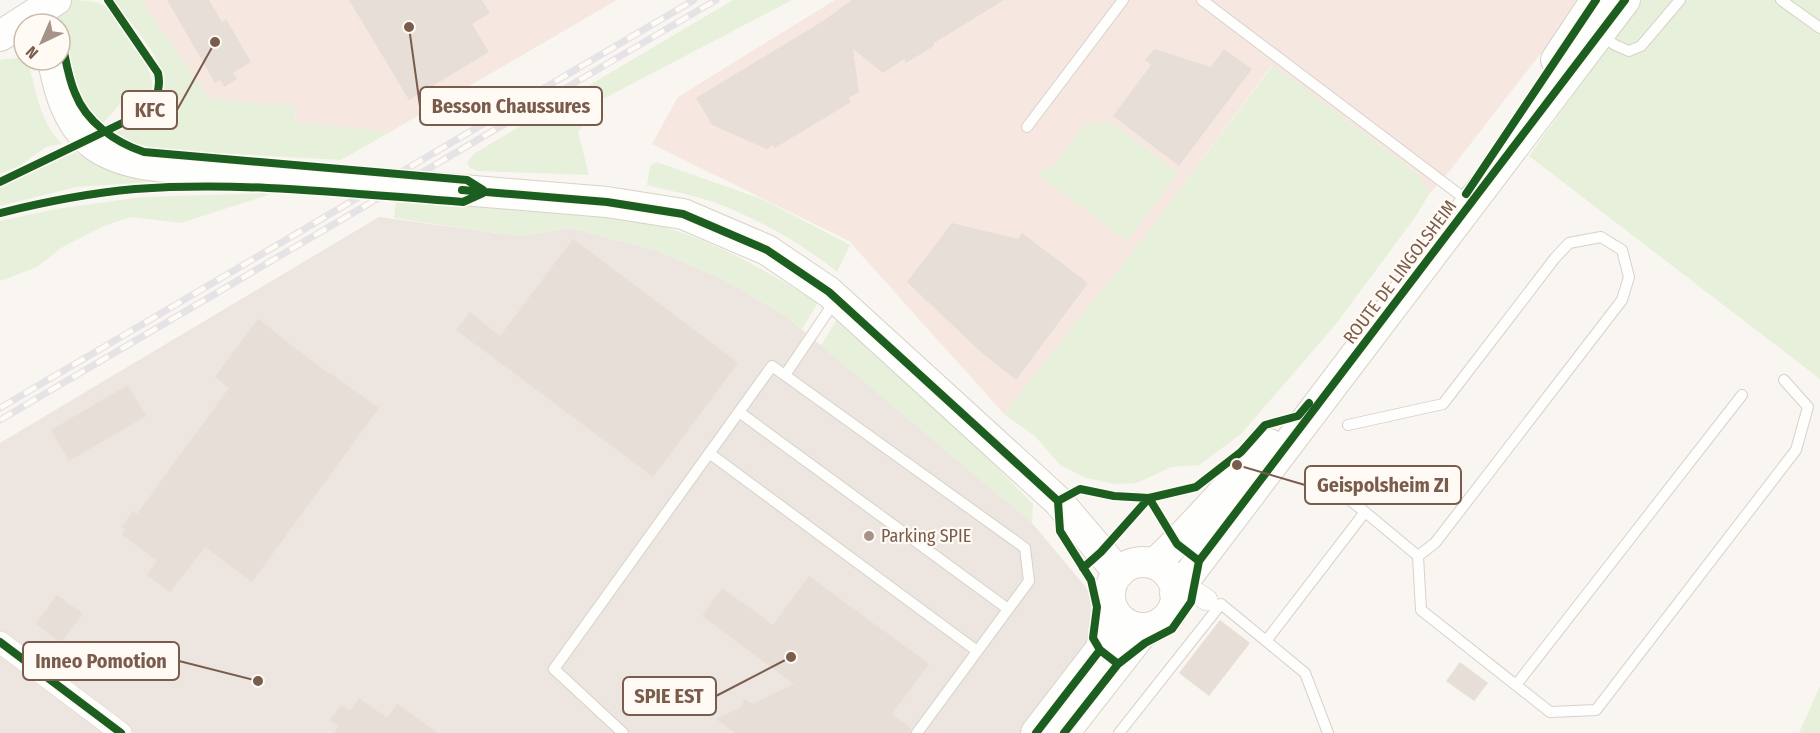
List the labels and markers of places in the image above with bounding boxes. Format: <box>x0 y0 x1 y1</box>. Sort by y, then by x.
callout: Besson Chaussures <box>420 87 602 125</box>
callout: KFC <box>122 91 177 129</box>
callout: Geispolsheim ZI <box>1305 466 1461 504</box>
place label: Parking SPIE <box>881 525 971 547</box>
marker: Parking SPIE <box>862 529 876 543</box>
callout: Inneo Pomotion <box>23 642 179 680</box>
callout: SPIE EST <box>623 677 716 715</box>

